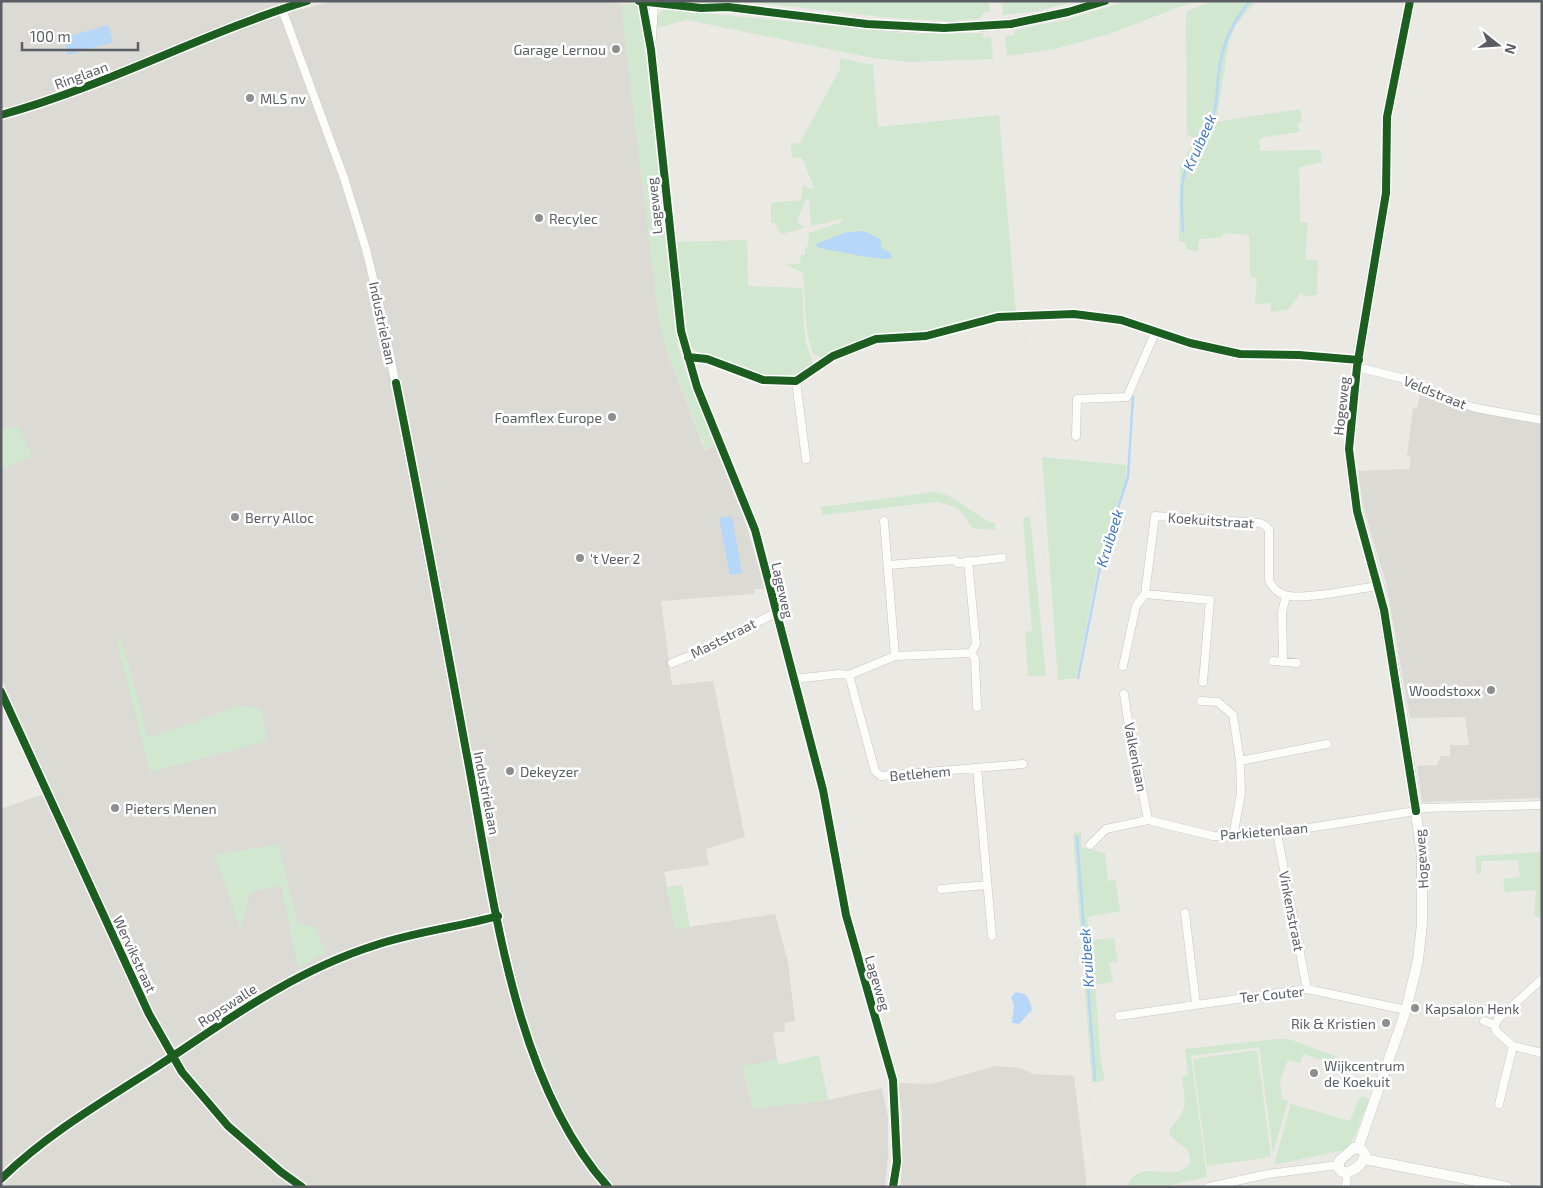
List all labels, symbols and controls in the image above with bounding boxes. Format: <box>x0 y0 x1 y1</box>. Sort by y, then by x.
scale bar <box>22 20 139 52</box>
north arrow <box>1473 20 1523 70</box>
text: 100 m <box>30 27 71 45</box>
place label: Garage Lernou <box>513 41 606 58</box>
text: N <box>1501 42 1521 56</box>
marker: Garage Lernou <box>610 43 622 55</box>
street label: Ringlaan <box>52 57 110 93</box>
place label: MLS nv <box>260 90 307 107</box>
marker: MLS nv <box>244 92 256 104</box>
water label: Kruibeek <box>1179 111 1219 173</box>
street label: Lageweg <box>643 177 665 235</box>
place label: Recylec <box>549 210 598 227</box>
marker: Recylec <box>533 212 545 224</box>
street label: Industrielaan <box>366 280 400 366</box>
street label: Veldstraat <box>1401 372 1469 412</box>
street label: Hogeweg <box>1329 375 1353 436</box>
place label: Foamflex Europe <box>495 409 602 426</box>
marker: Foamflex Europe <box>606 411 618 423</box>
water label: Kruibeek <box>1092 507 1126 569</box>
place label: Berry Alloc <box>245 509 314 526</box>
street label: Koekuitstraat <box>1167 509 1255 531</box>
marker: Berry Alloc <box>229 511 241 523</box>
place label: 't Veer 2 <box>590 550 641 567</box>
marker: 't Veer 2 <box>574 552 586 564</box>
street label: Lageweg <box>768 560 798 620</box>
street label: Maststraat <box>687 614 759 662</box>
place label: Woodstoxx <box>1409 682 1482 699</box>
marker: Woodstoxx <box>1485 684 1497 696</box>
street label: Valkenlaan <box>1121 721 1151 793</box>
street label: Industrielaan <box>471 750 503 836</box>
street label: Betlehem <box>889 762 951 784</box>
place label: Dekeyzer <box>520 763 579 780</box>
marker: Dekeyzer <box>504 765 516 777</box>
place label: Pieters Menen <box>125 800 217 817</box>
marker: Pieters Menen <box>109 802 121 814</box>
street label: Parkietenlaan <box>1219 819 1309 843</box>
street label: Hogeweg <box>1410 829 1432 889</box>
street label: Vinkenstraat <box>1276 869 1308 953</box>
street label: Wervikstraat <box>110 913 160 995</box>
water label: Kruibeek <box>1075 927 1097 988</box>
street label: Lageweg <box>862 953 895 1013</box>
street label: Ropswalle <box>194 980 260 1030</box>
street label: Ter Couter <box>1239 982 1306 1006</box>
place label: Kapsalon Henk <box>1425 1000 1519 1017</box>
marker: Kapsalon Henk <box>1409 1002 1421 1014</box>
place label: Rik & Kristien <box>1291 1015 1376 1032</box>
marker: Rik & Kristien <box>1380 1017 1392 1029</box>
place label: Wijkcentrum de Koekuit <box>1324 1057 1405 1090</box>
marker: Wijkcentrum de Koekuit <box>1308 1067 1320 1079</box>

